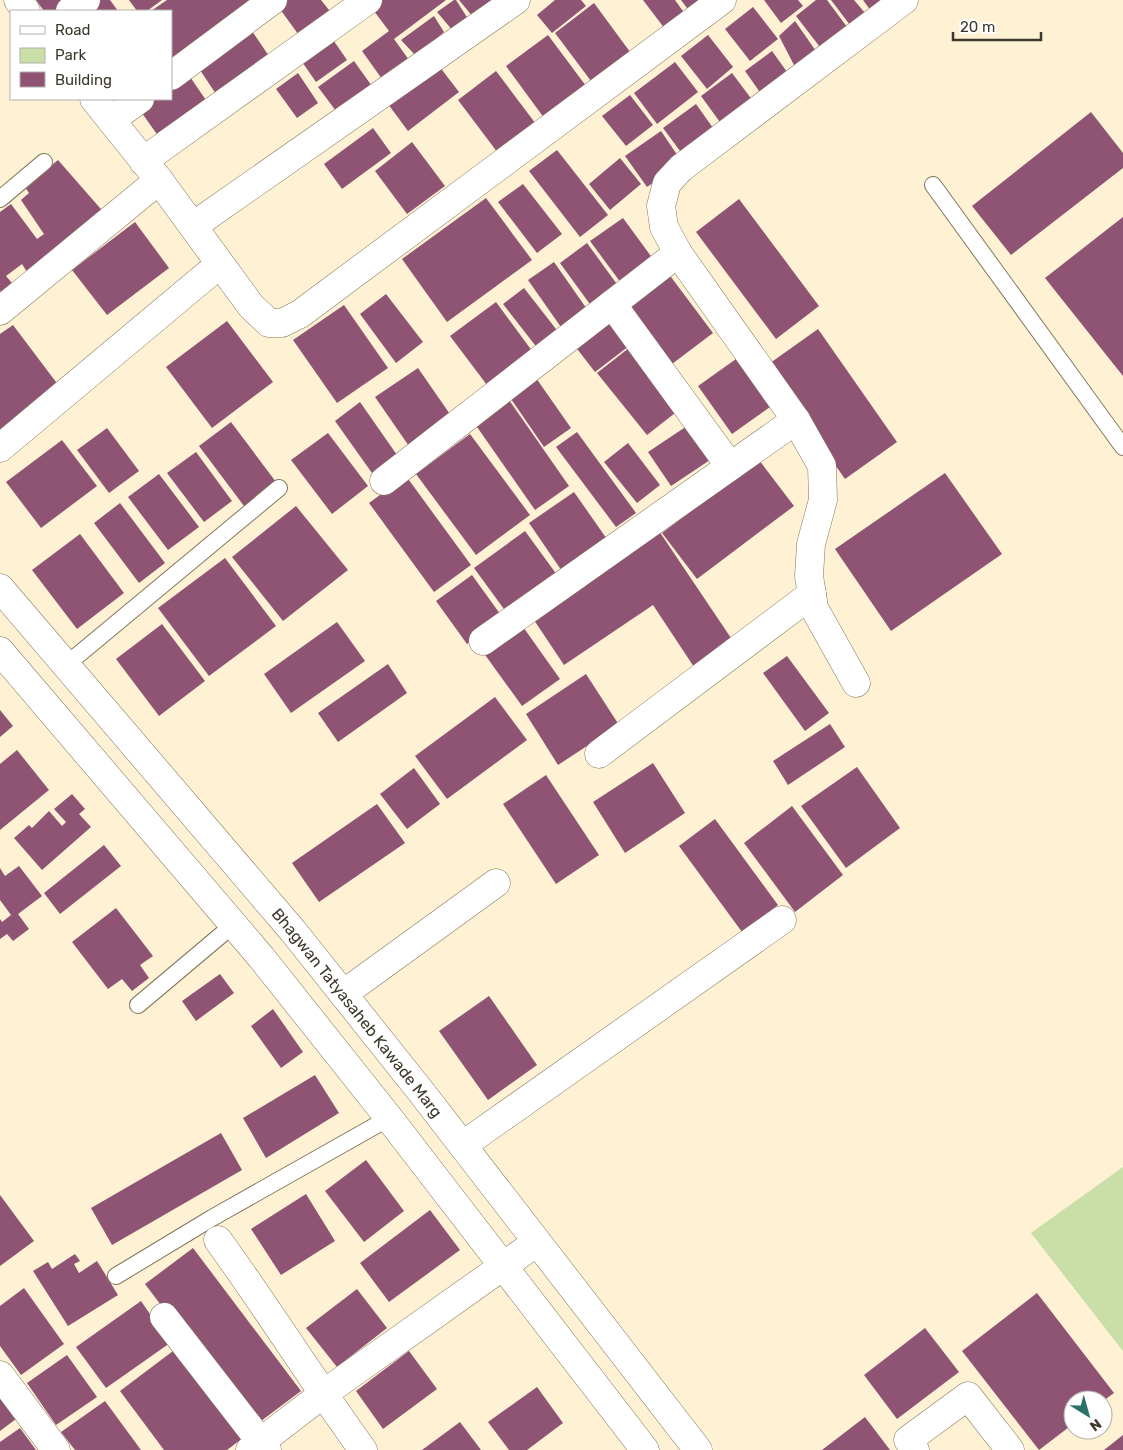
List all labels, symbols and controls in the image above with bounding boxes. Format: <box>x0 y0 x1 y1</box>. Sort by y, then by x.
legend <box>10 10 172 100</box>
scale bar <box>953 10 1040 42</box>
text: 20 m <box>960 18 995 36</box>
text: Road <box>55 21 91 39</box>
text: Park <box>55 46 86 64</box>
text: Building <box>55 71 112 89</box>
street label: Bhagwan Tatyasaheb Kawade Marg <box>268 904 446 1121</box>
north arrow <box>1063 1390 1113 1440</box>
text: N <box>1086 1415 1105 1435</box>

